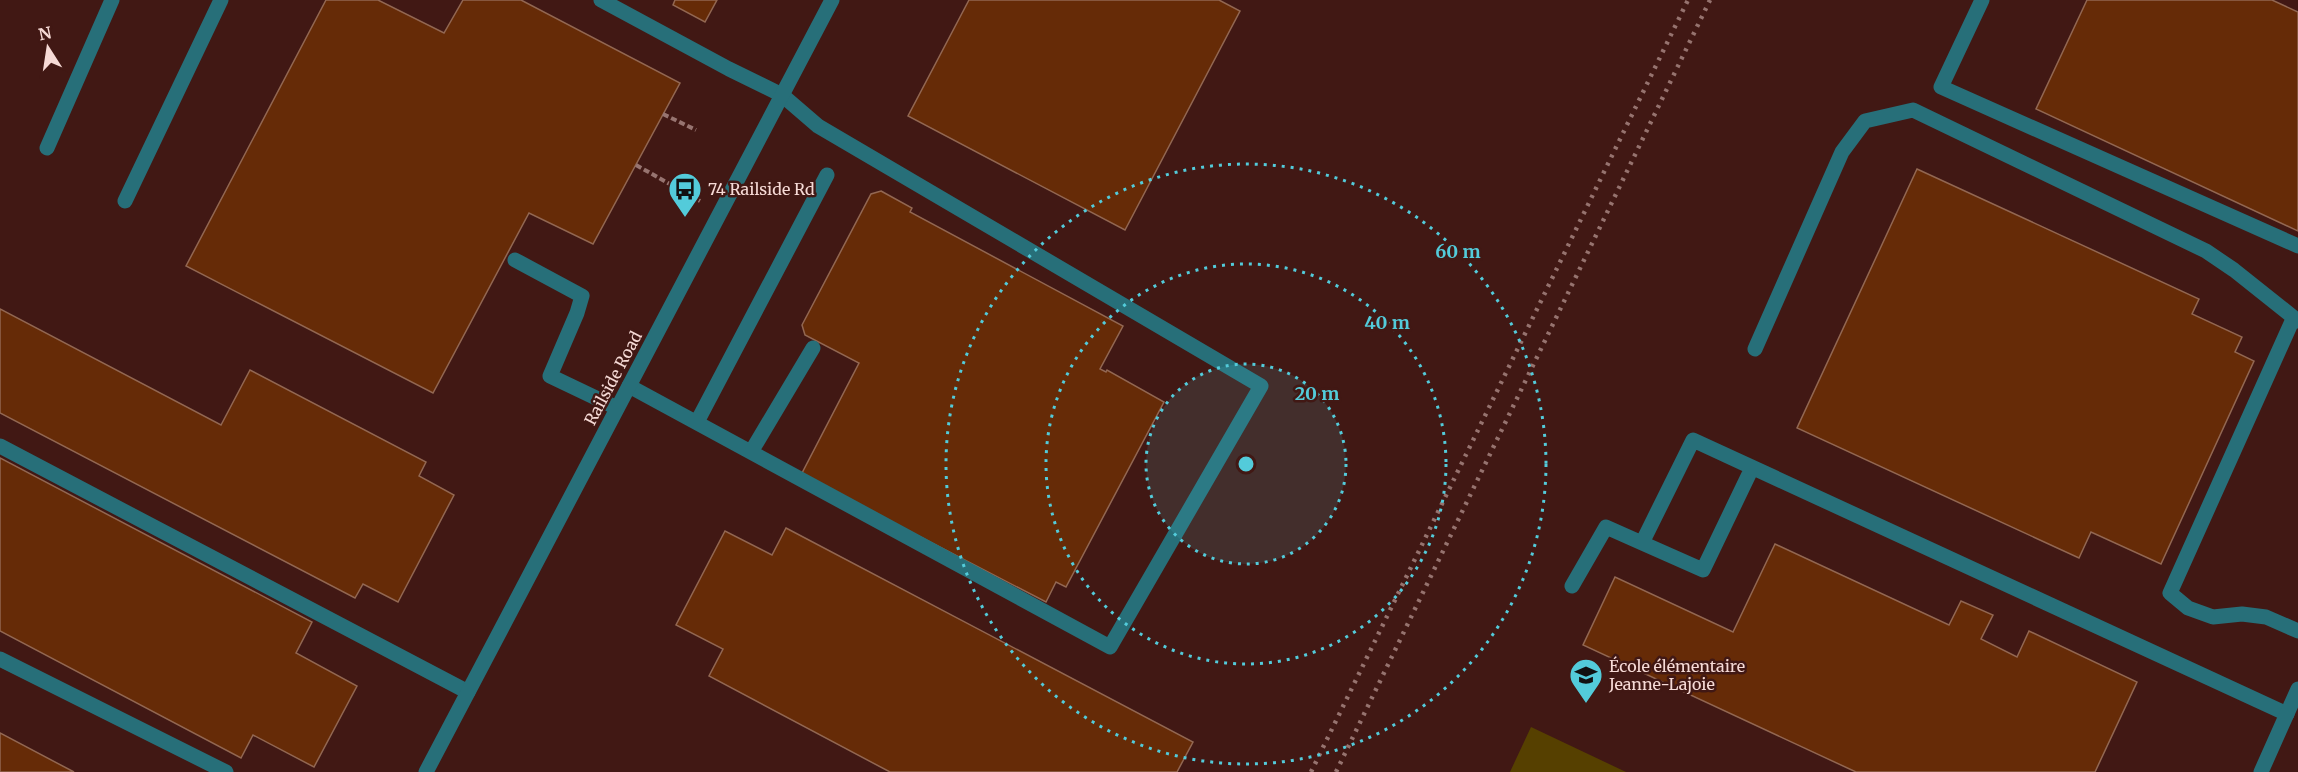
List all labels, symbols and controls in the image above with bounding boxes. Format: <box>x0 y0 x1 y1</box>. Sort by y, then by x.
north arrow <box>18 18 78 78</box>
text: N <box>37 22 53 44</box>
bus stop icon: 74 Railside Rd <box>667 171 703 218</box>
place label: 74 Railside Rd <box>708 179 815 199</box>
text: 60 m <box>1435 240 1481 263</box>
text: 40 m <box>1364 311 1410 334</box>
street label: Railside Road <box>580 327 646 428</box>
text: 20 m <box>1295 382 1339 405</box>
centre of rings <box>1236 454 1256 474</box>
place label: École élémentaire Jeanne-Lajoie <box>1608 656 1745 694</box>
school or university icon: École élémentaire Jeanne-Lajoie <box>1568 657 1604 704</box>

